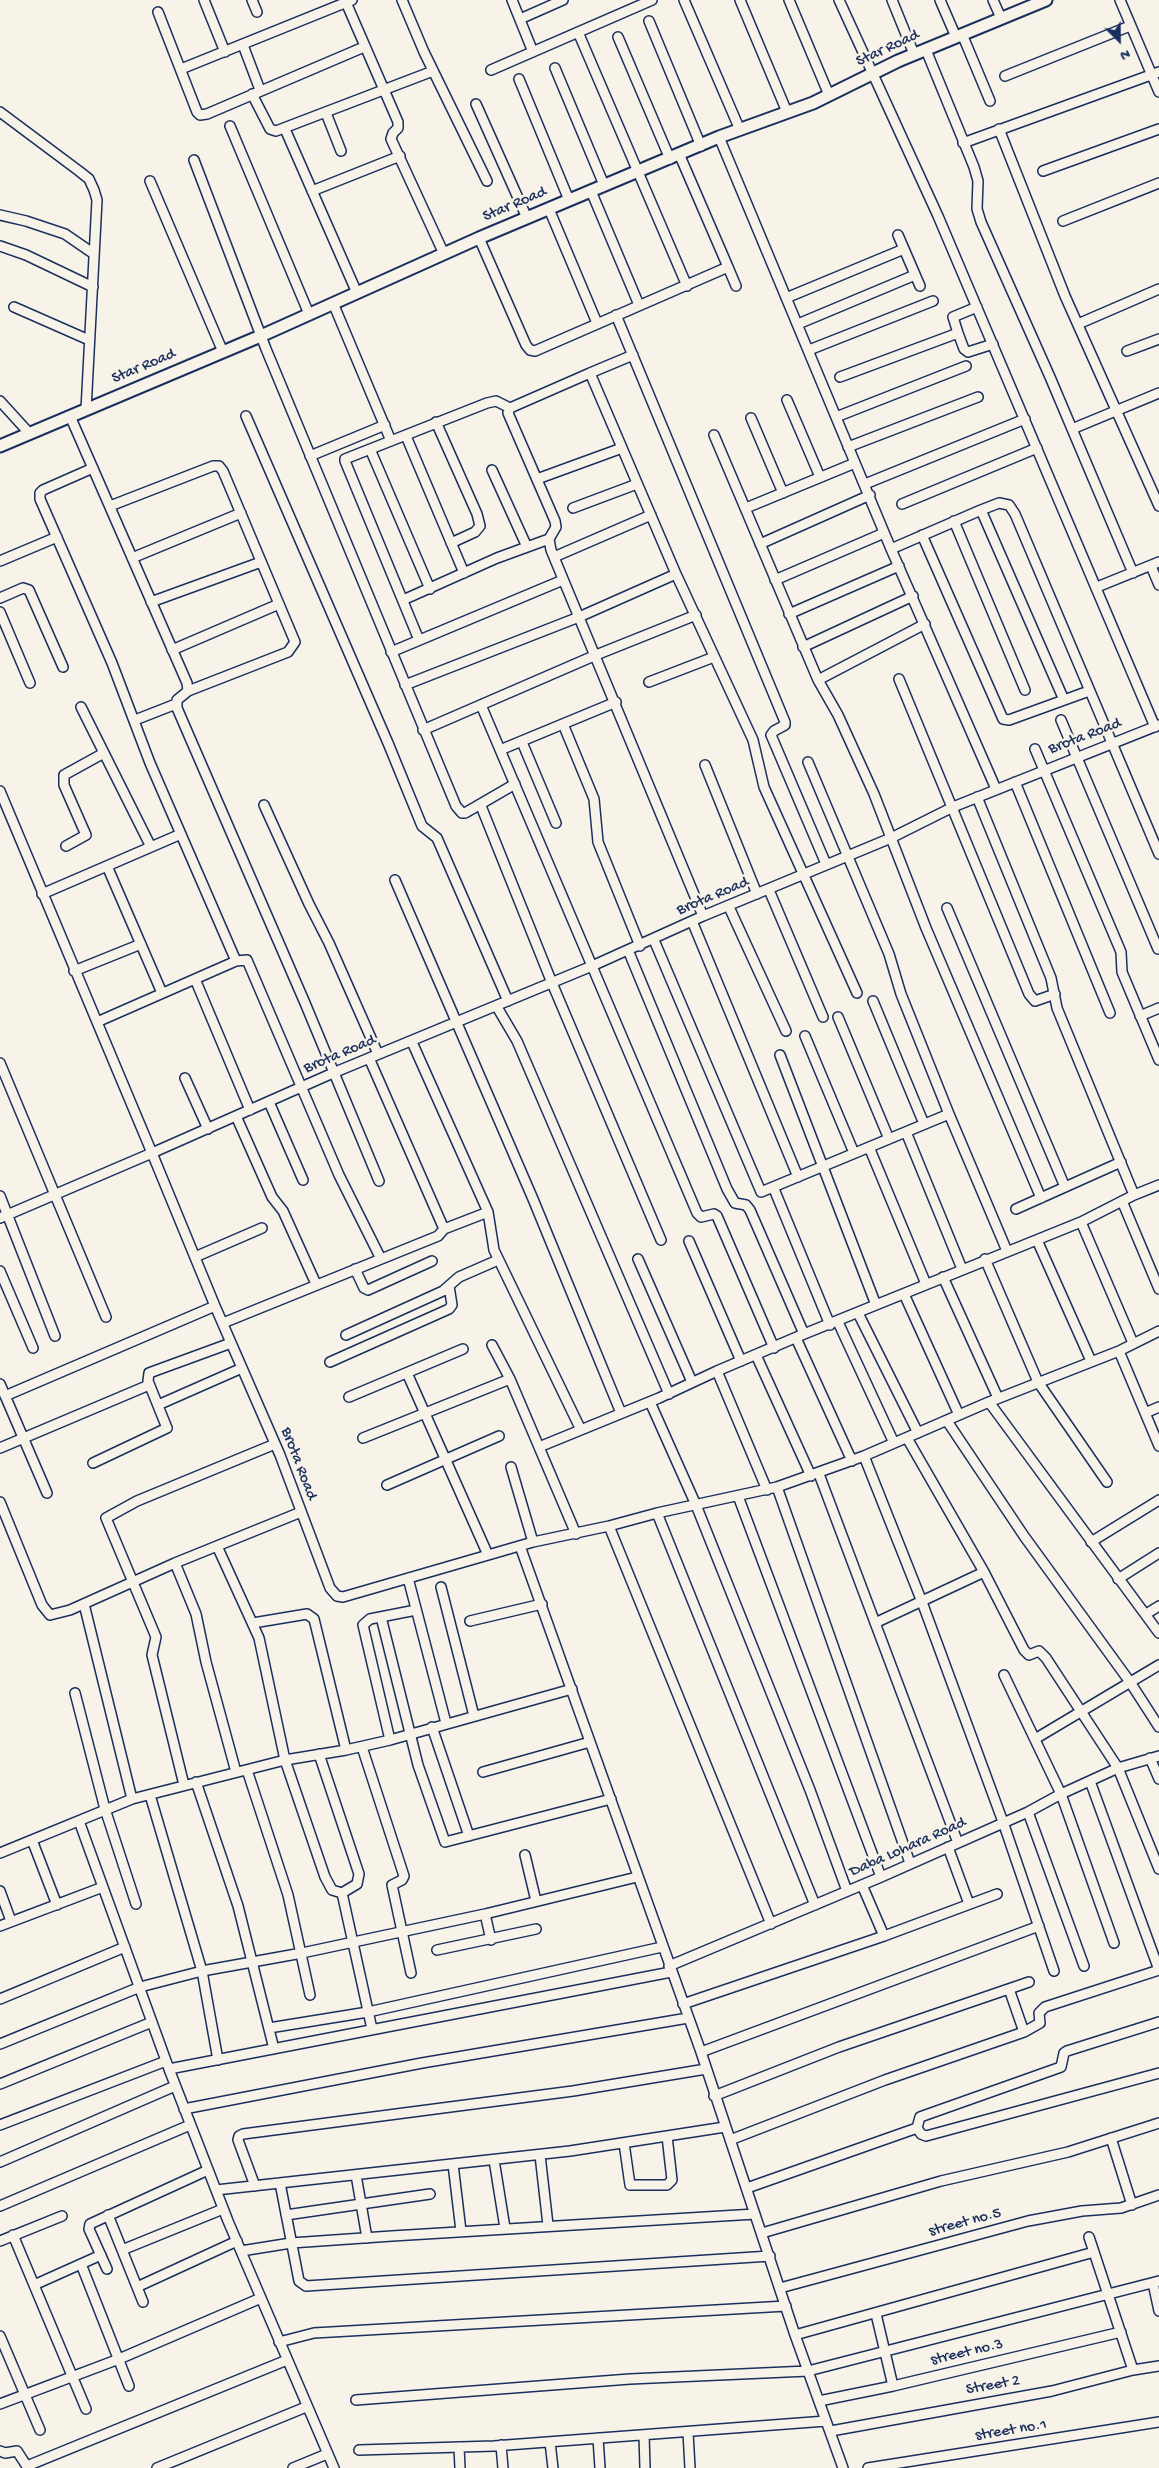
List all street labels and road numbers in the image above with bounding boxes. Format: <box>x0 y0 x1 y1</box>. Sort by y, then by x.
street label: Star Road <box>853 26 923 72</box>
street label: Star Road <box>480 183 550 227</box>
street label: Star Road <box>109 345 179 389</box>
street label: Brota Road <box>1046 714 1124 760</box>
street label: Brota Road <box>674 873 752 921</box>
street label: Brota Road <box>301 1031 379 1079</box>
street label: Brota Road <box>275 1425 321 1503</box>
street label: Daba Lohara Road <box>847 1814 969 1882</box>
street label: street no.5 <box>927 2204 1003 2242</box>
street label: street no.3 <box>929 2335 1005 2371</box>
street label: Street 2 <box>965 2372 1021 2400</box>
street label: street no.1 <box>974 2416 1048 2446</box>

